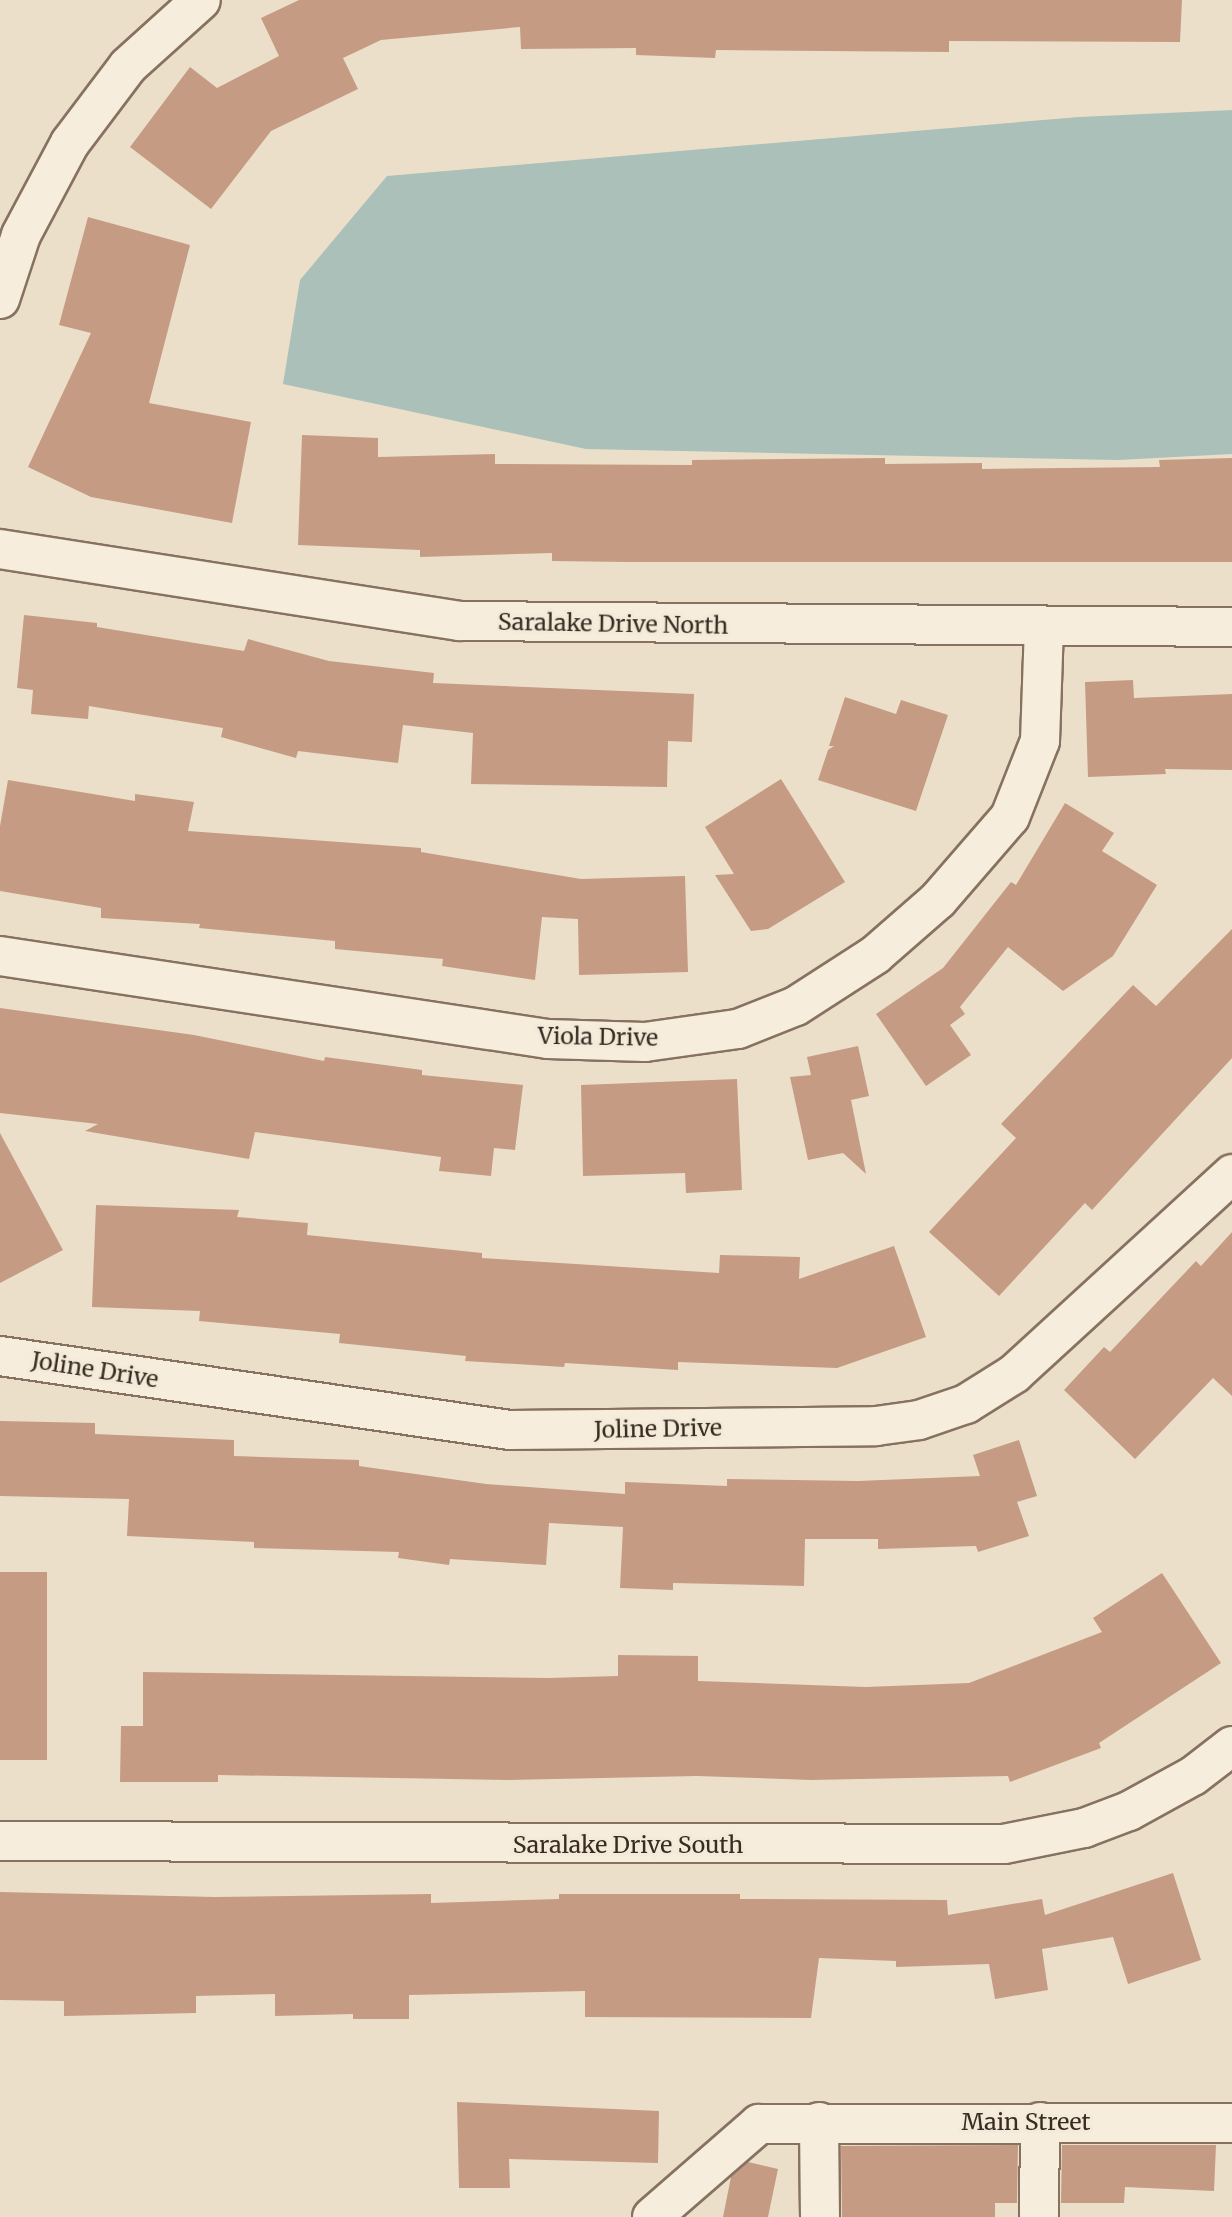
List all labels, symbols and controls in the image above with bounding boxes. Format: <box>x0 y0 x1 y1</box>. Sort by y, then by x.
street label: Saralake Drive North <box>498 608 728 640</box>
street label: Viola Drive <box>538 1022 658 1052</box>
street label: Joline Drive <box>30 1346 160 1394</box>
street label: Joline Drive <box>594 1414 722 1444</box>
street label: Saralake Drive South <box>513 1831 743 1859</box>
street label: Main Street <box>961 2108 1091 2136</box>

